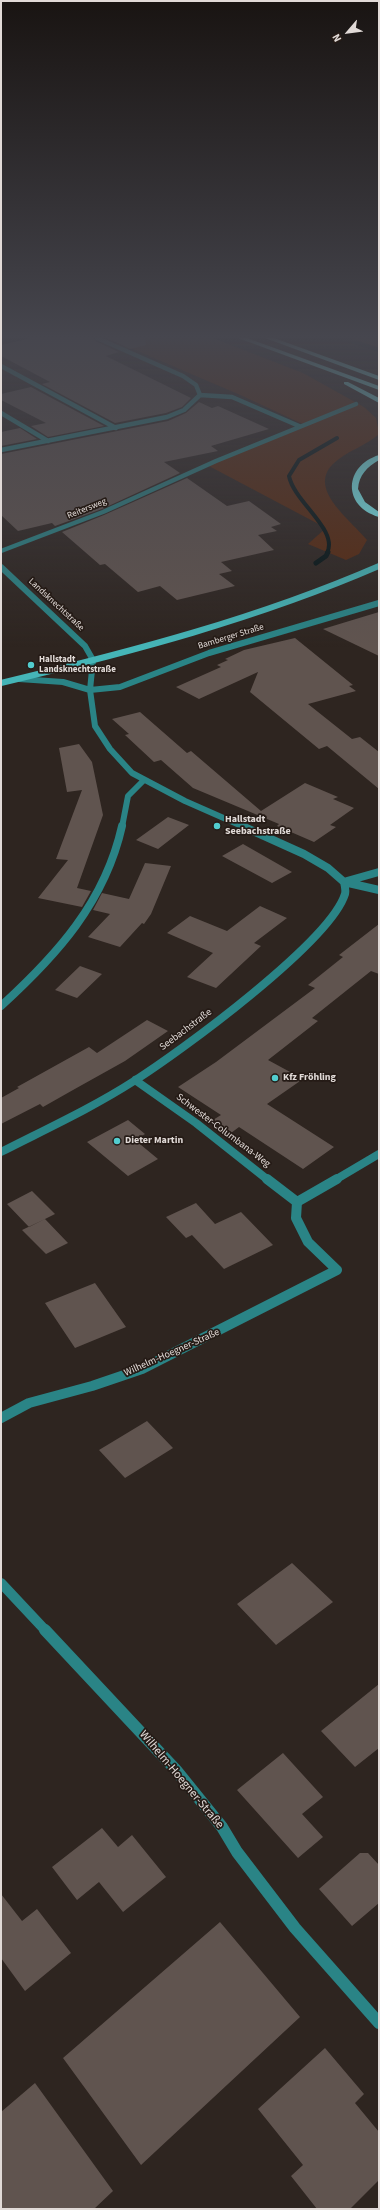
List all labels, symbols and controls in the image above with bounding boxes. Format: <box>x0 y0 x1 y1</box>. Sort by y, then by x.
north arrow <box>328 12 368 52</box>
text: N <box>329 31 345 45</box>
street label: Reitersweg <box>66 496 108 522</box>
street label: Landsknechtstraße <box>26 576 86 634</box>
street label: Bamberger Straße <box>197 622 265 652</box>
place label: Hallstadt Landsknechtstraße <box>39 655 116 676</box>
marker: Hallstadt Landsknechtstraße <box>26 660 36 670</box>
place label: Hallstadt Seebachstraße <box>225 814 291 838</box>
marker: Hallstadt Seebachstraße <box>212 821 222 831</box>
street label: Seebachstraße <box>158 1007 214 1053</box>
place label: Kfz Fröhling <box>283 1072 336 1084</box>
marker: Kfz Fröhling <box>270 1073 280 1083</box>
street label: Schwester-Columbana-Weg <box>173 1092 273 1170</box>
place label: Dieter Martin <box>125 1135 183 1147</box>
marker: Dieter Martin <box>112 1136 122 1146</box>
street label: Wilhelm-Hoegner-Straße <box>122 1327 222 1379</box>
street label: Wilhelm-Hoegner-Straße <box>136 1728 226 1832</box>

